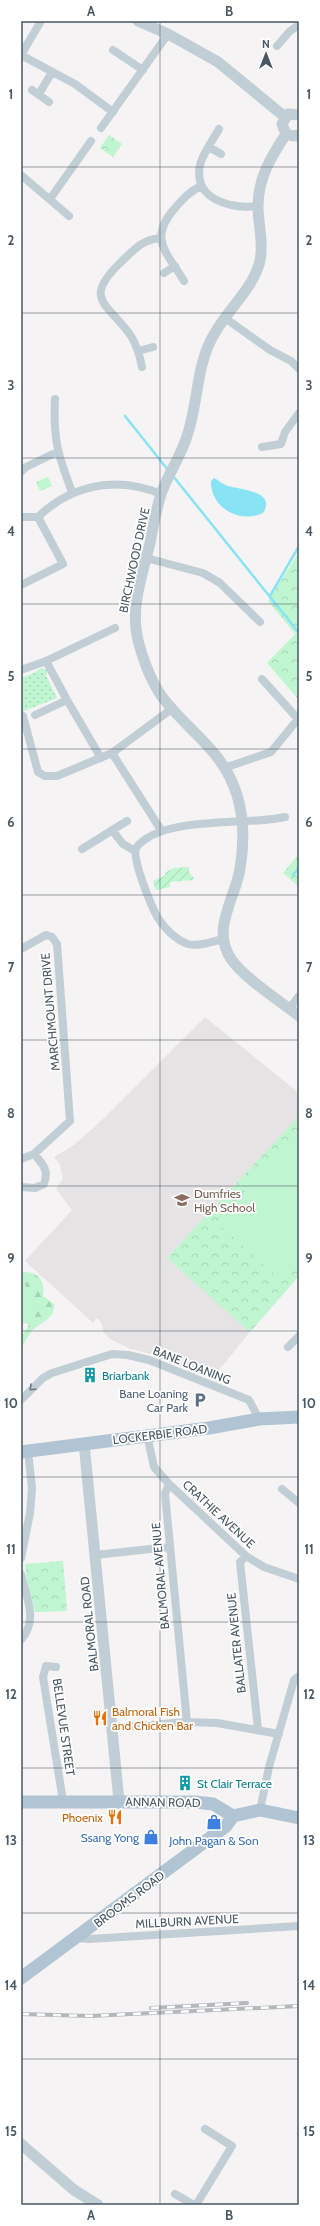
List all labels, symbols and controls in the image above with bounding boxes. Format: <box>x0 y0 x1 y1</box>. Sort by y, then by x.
text: A <box>87 3 96 19</box>
text: B <box>225 3 233 19</box>
north arrow <box>246 34 286 74</box>
text: N <box>262 37 270 51</box>
text: 1 <box>9 86 13 102</box>
text: 1 <box>307 86 311 102</box>
text: 2 <box>8 232 15 248</box>
text: 2 <box>306 232 313 248</box>
text: 3 <box>7 377 15 393</box>
text: 3 <box>305 377 313 393</box>
street label: BIRCHWOOD DRIVE <box>115 506 153 614</box>
text: 4 <box>7 523 15 539</box>
text: 4 <box>305 523 313 539</box>
text: 5 <box>8 668 15 684</box>
text: 5 <box>306 668 313 684</box>
text: 6 <box>7 814 15 830</box>
text: 6 <box>305 814 313 830</box>
street label: MARCHMOUNT DRIVE <box>37 952 63 1072</box>
text: 7 <box>8 959 15 975</box>
text: 7 <box>306 959 313 975</box>
text: 8 <box>7 1105 15 1121</box>
text: 8 <box>305 1105 313 1121</box>
place label: Dumfries High School <box>194 1186 255 1215</box>
school or university icon: Dumfries High School <box>173 1191 191 1209</box>
text: 9 <box>7 1250 15 1266</box>
text: 9 <box>305 1250 313 1266</box>
street label: BANE LOANING <box>151 1343 233 1387</box>
building icon: Briarbank <box>81 1366 99 1384</box>
place label: Briarbank <box>102 1368 150 1383</box>
one-way arrow <box>29 1384 37 1391</box>
place label: Bane Loaning Car Park <box>119 1386 189 1415</box>
parking icon: Bane Loaning Car Park <box>191 1391 209 1409</box>
text: 10 <box>4 1395 18 1411</box>
text: 10 <box>302 1395 316 1411</box>
street label: LOCKERBIE ROAD <box>112 1421 208 1447</box>
street label: CRATHIE AVENUE <box>180 1477 258 1552</box>
street label: BALMORAL AVENUE <box>148 1522 172 1630</box>
text: 11 <box>6 1541 16 1557</box>
text: 11 <box>304 1541 314 1557</box>
street label: BALMORAL ROAD <box>77 1576 101 1672</box>
street label: BALLATER AVENUE <box>223 1592 249 1694</box>
street label: BELLEVUE STREET <box>50 1677 78 1777</box>
text: 12 <box>5 1686 17 1702</box>
text: 12 <box>303 1686 315 1702</box>
place label: Balmoral Fish and Chicken Bar <box>112 1704 193 1733</box>
restaurant icon: Balmoral Fish and Chicken Bar <box>91 1709 109 1727</box>
building icon: St Clair Terrace <box>176 1774 194 1792</box>
place label: St Clair Terrace <box>197 1776 272 1791</box>
street label: ANNAN ROAD <box>125 1794 201 1810</box>
restaurant icon: Phoenix <box>106 1808 124 1826</box>
place label: Phoenix <box>62 1810 103 1825</box>
shop icon: John Pagan & Son <box>205 1813 223 1831</box>
shop icon: Ssang Yong <box>142 1828 160 1846</box>
place label: Ssang Yong <box>81 1830 140 1845</box>
text: 13 <box>5 1832 17 1848</box>
text: 13 <box>303 1832 315 1848</box>
place label: John Pagan & Son <box>168 1833 259 1848</box>
street label: BROOMS ROAD <box>91 1867 168 1930</box>
street label: MILLBURN AVENUE <box>135 1911 239 1931</box>
text: 14 <box>5 1977 17 1993</box>
text: 14 <box>303 1977 315 1993</box>
text: 15 <box>5 2123 17 2139</box>
text: 15 <box>303 2123 315 2139</box>
text: A <box>87 2207 96 2223</box>
text: B <box>225 2207 233 2223</box>

